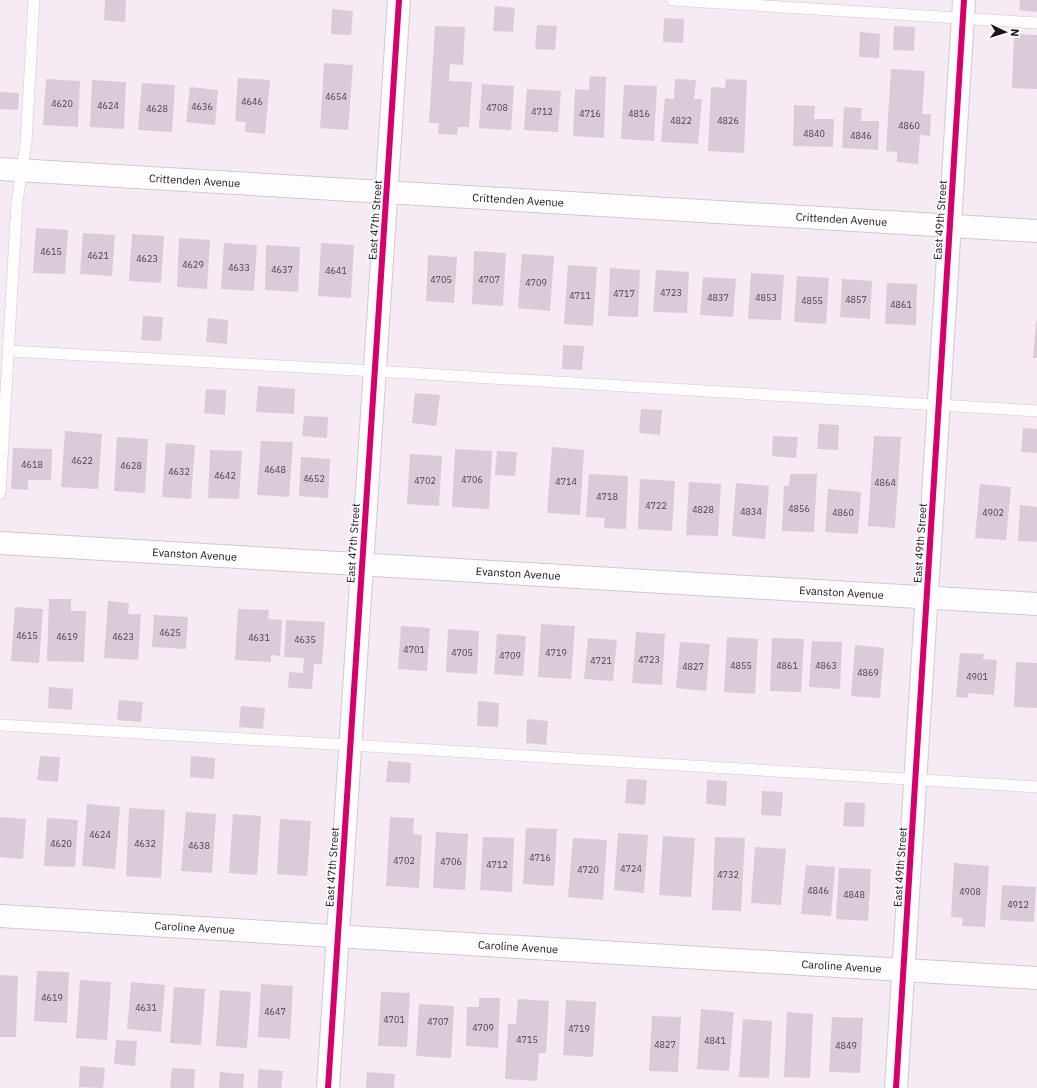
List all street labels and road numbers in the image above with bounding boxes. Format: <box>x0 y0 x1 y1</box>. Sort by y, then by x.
street label: Crittenden Avenue <box>149 171 241 190</box>
street label: East 47th Street <box>365 179 385 260</box>
street label: East 49th Street <box>930 179 950 260</box>
street label: Crittenden Avenue <box>472 190 564 210</box>
street label: Crittenden Avenue <box>795 210 888 229</box>
street label: East 47th Street <box>343 502 363 583</box>
street label: East 49th Street <box>910 502 930 583</box>
street label: Evanston Avenue <box>152 545 237 564</box>
street label: Evanston Avenue <box>475 564 561 583</box>
street label: Evanston Avenue <box>799 583 884 602</box>
street label: East 47th Street <box>322 826 342 907</box>
street label: East 49th Street <box>890 826 910 907</box>
street label: Caroline Avenue <box>154 918 235 937</box>
street label: Caroline Avenue <box>478 938 559 956</box>
street label: Caroline Avenue <box>801 957 882 976</box>

